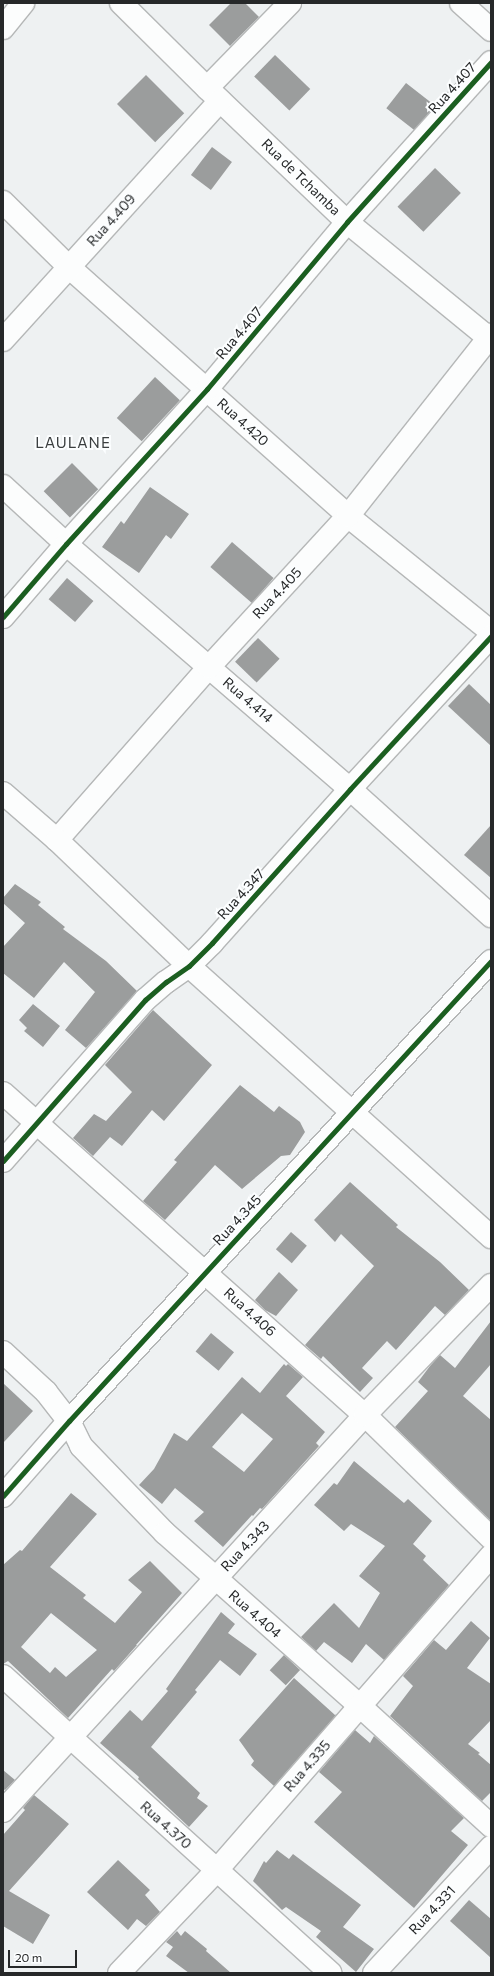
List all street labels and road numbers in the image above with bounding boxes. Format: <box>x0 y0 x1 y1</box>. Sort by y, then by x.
street label: Rua 4.407 <box>425 59 479 117</box>
street label: Rua de Tchamba <box>258 135 344 219</box>
street label: Rua 4.409 <box>83 190 139 250</box>
street label: Rua 4.407 <box>212 303 266 363</box>
street label: Rua 4.420 <box>214 394 272 450</box>
street label: Rua 4.405 <box>249 564 305 622</box>
street label: Rua 4.414 <box>220 674 276 726</box>
street label: Rua 4.347 <box>214 865 268 923</box>
street label: Rua 4.345 <box>209 1191 265 1249</box>
street label: Rua 4.406 <box>220 1284 280 1340</box>
street label: Rua 4.343 <box>217 1517 273 1575</box>
street label: Rua 4.404 <box>225 1587 285 1641</box>
street label: Rua 4.335 <box>280 1737 334 1795</box>
street label: Rua 4.370 <box>137 1798 195 1852</box>
street label: Rua 4.331 <box>405 1882 459 1938</box>

